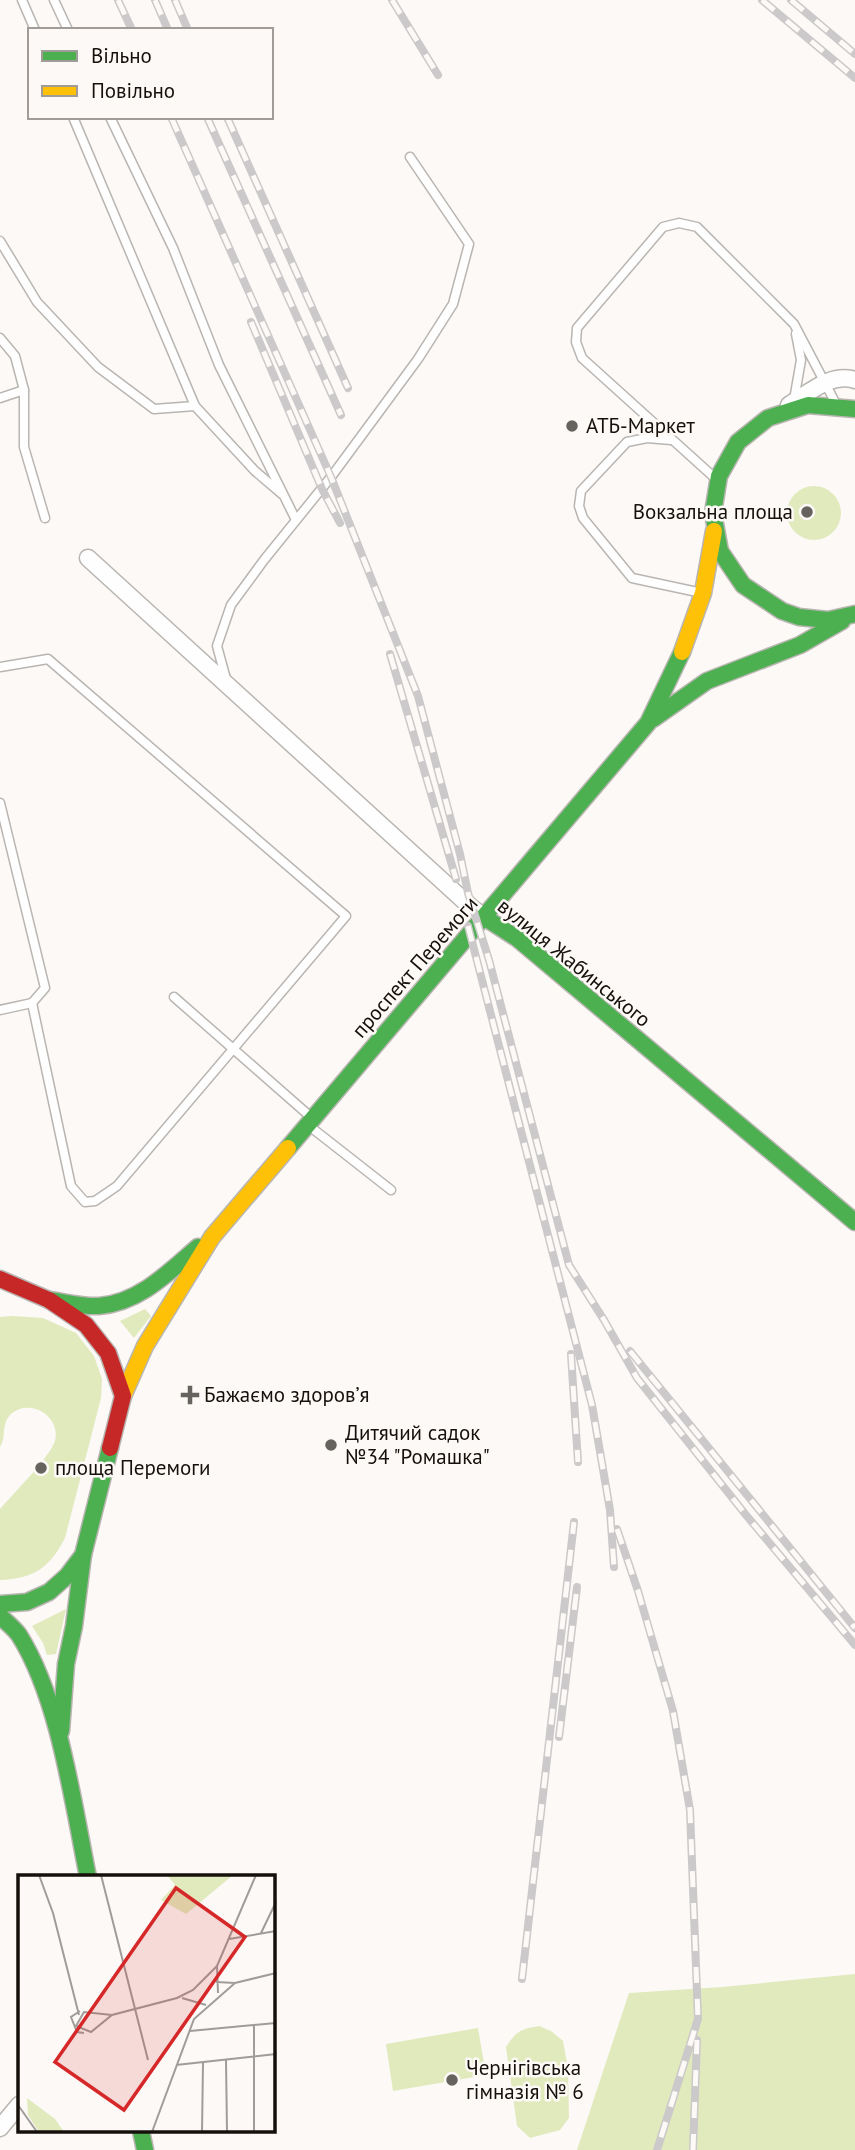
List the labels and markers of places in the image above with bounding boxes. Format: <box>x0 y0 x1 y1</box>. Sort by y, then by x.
place label: АТБ-Маркет <box>586 412 696 439</box>
marker: АТБ-Маркет <box>564 418 580 434</box>
place label: Вокзальна площа <box>633 498 793 525</box>
marker: Вокзальна площа <box>799 504 815 520</box>
place label: Бажаємо здоровʼя <box>204 1381 370 1408</box>
marker: Бажаємо здоровʼя <box>182 1387 198 1403</box>
place label: Дитячий садок №34 "Ромашка" <box>345 1419 490 1470</box>
marker: Дитячий садок №34 "Ромашка" <box>323 1437 339 1453</box>
place label: площа Перемоги <box>55 1454 210 1481</box>
marker: площа Перемоги <box>33 1460 49 1476</box>
place label: Чернігівська гімназія № 6 <box>466 2054 584 2105</box>
marker: Чернігівська гімназія № 6 <box>444 2072 460 2088</box>

